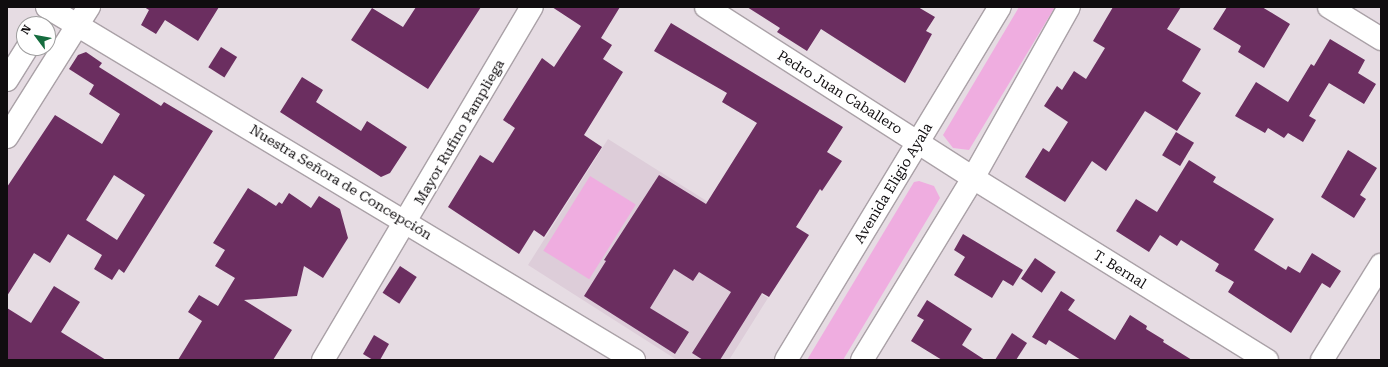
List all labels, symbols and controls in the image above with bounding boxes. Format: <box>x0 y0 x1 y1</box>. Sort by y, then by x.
north arrow <box>16 16 56 56</box>
text: N <box>18 23 34 37</box>
street label: Pedro Juan Caballero <box>774 47 906 137</box>
street label: Mayor Rufino Pampliega <box>410 56 508 208</box>
street label: Avenida Eligio Ayala <box>850 120 936 246</box>
street label: Nuestra Señora de Concepción <box>247 121 435 243</box>
street label: T. Bernal <box>1090 246 1150 292</box>

